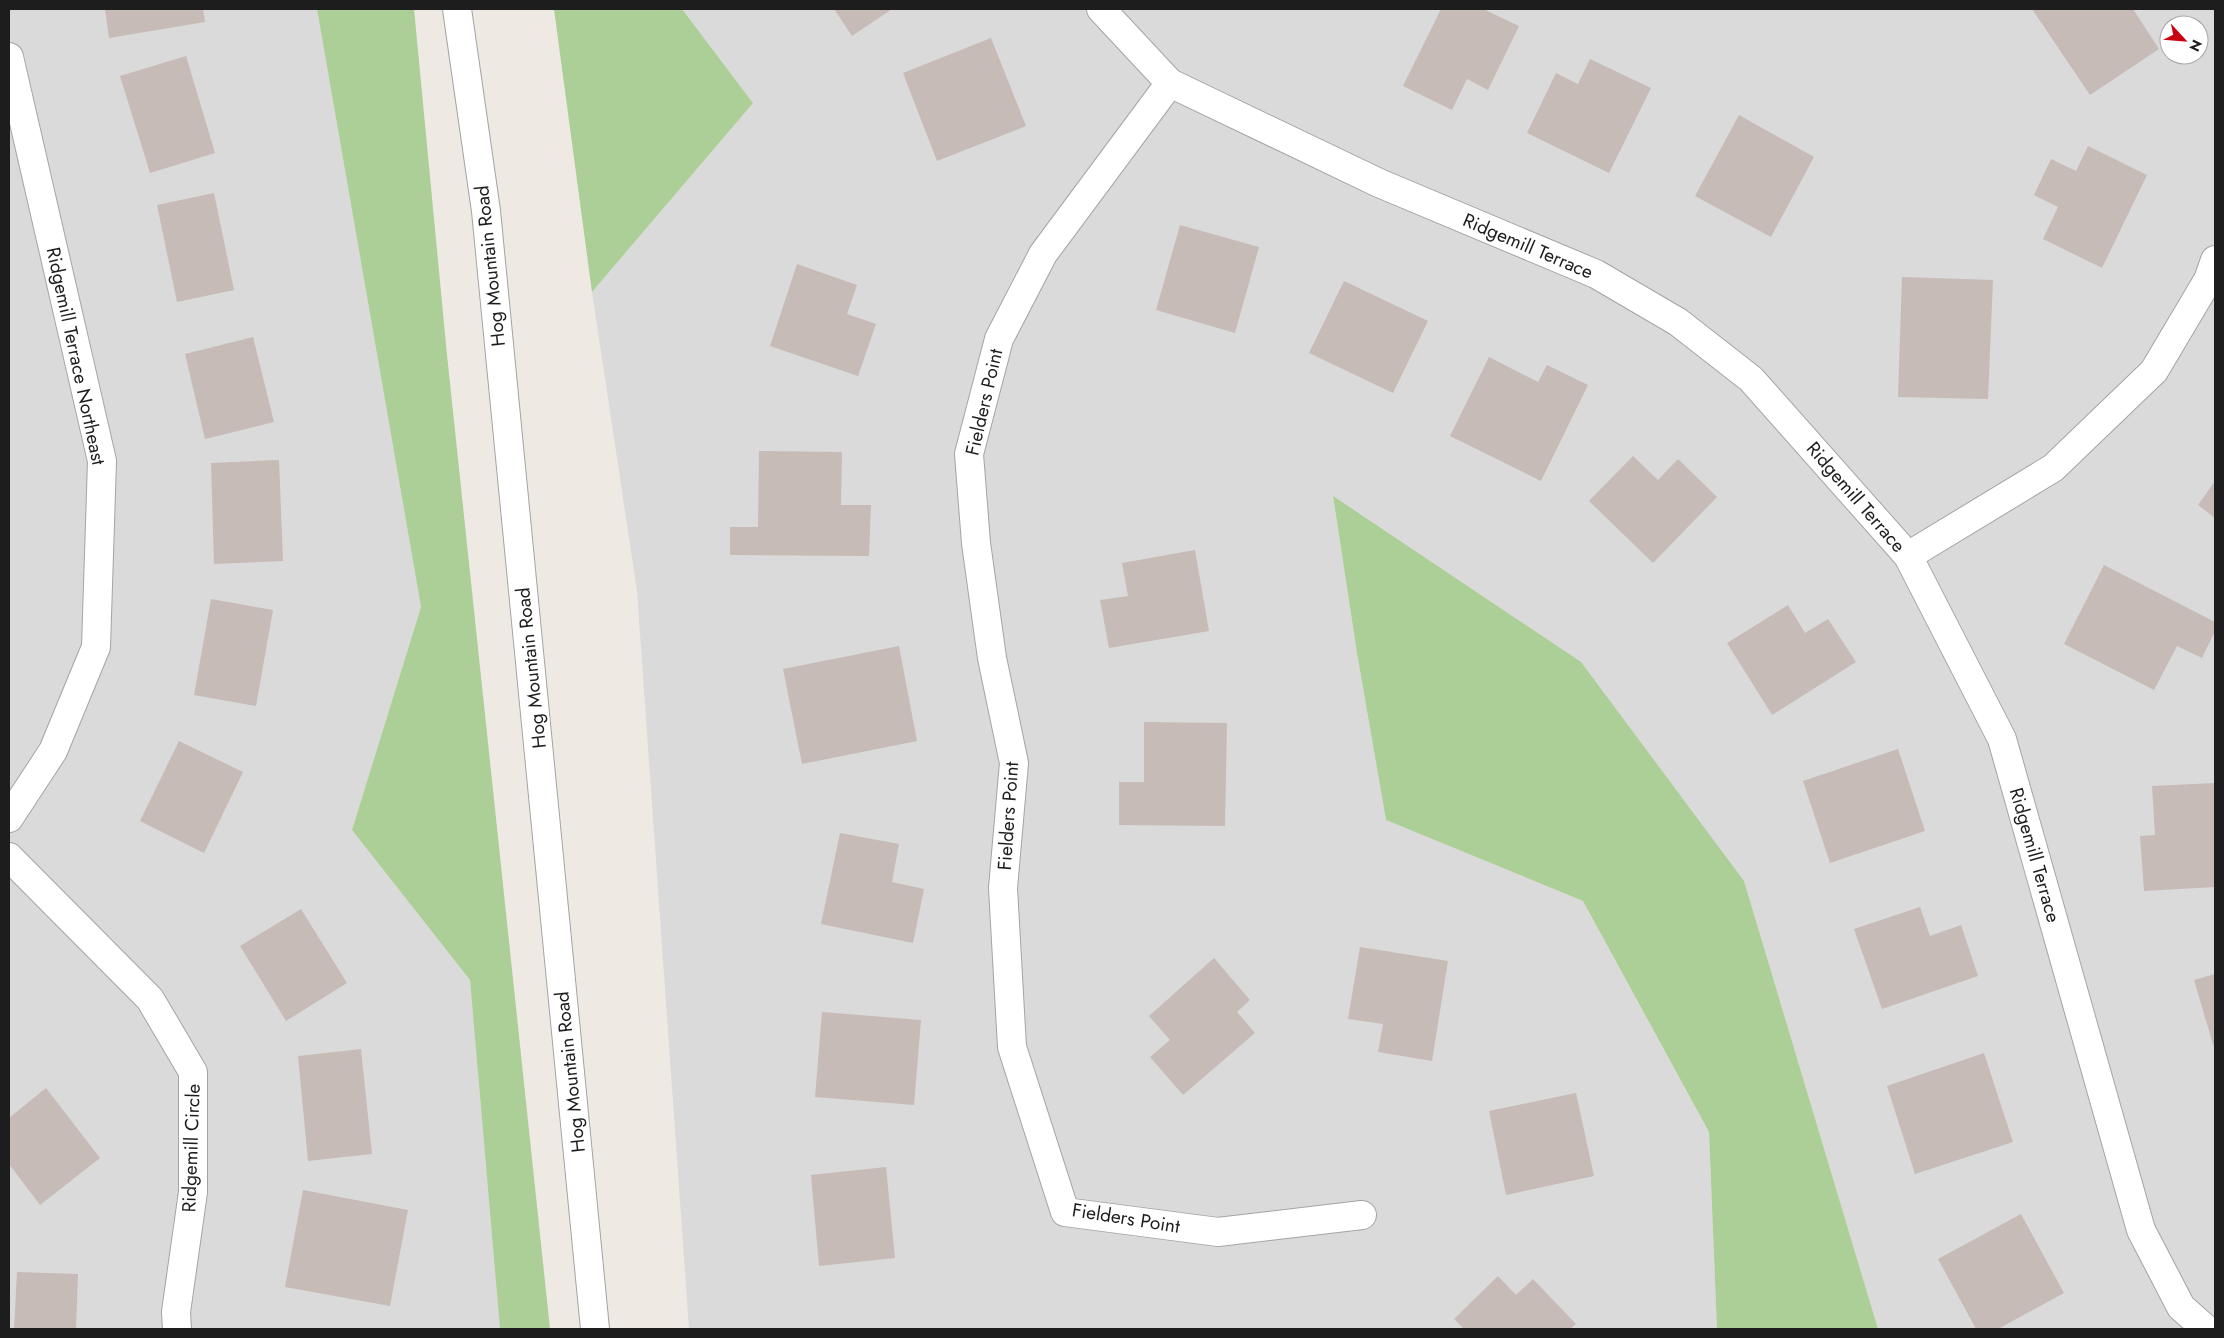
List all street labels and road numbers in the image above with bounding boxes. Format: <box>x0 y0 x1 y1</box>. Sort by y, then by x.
street label: Hog Mountain Road <box>468 184 512 348</box>
street label: Ridgemill Terrace <box>1459 206 1597 286</box>
street label: Ridgemill Terrace Northeast <box>40 245 112 468</box>
street label: Fielders Point <box>959 346 1009 458</box>
street label: Ridgemill Terrace <box>1800 436 1912 558</box>
street label: Hog Mountain Road <box>509 586 553 750</box>
street label: Fielders Point <box>991 760 1025 871</box>
street label: Ridgemill Terrace <box>2003 784 2067 926</box>
street label: Hog Mountain Road <box>548 990 592 1154</box>
street label: Ridgemill Circle <box>175 1083 207 1213</box>
street label: Fielders Point <box>1070 1196 1182 1240</box>

